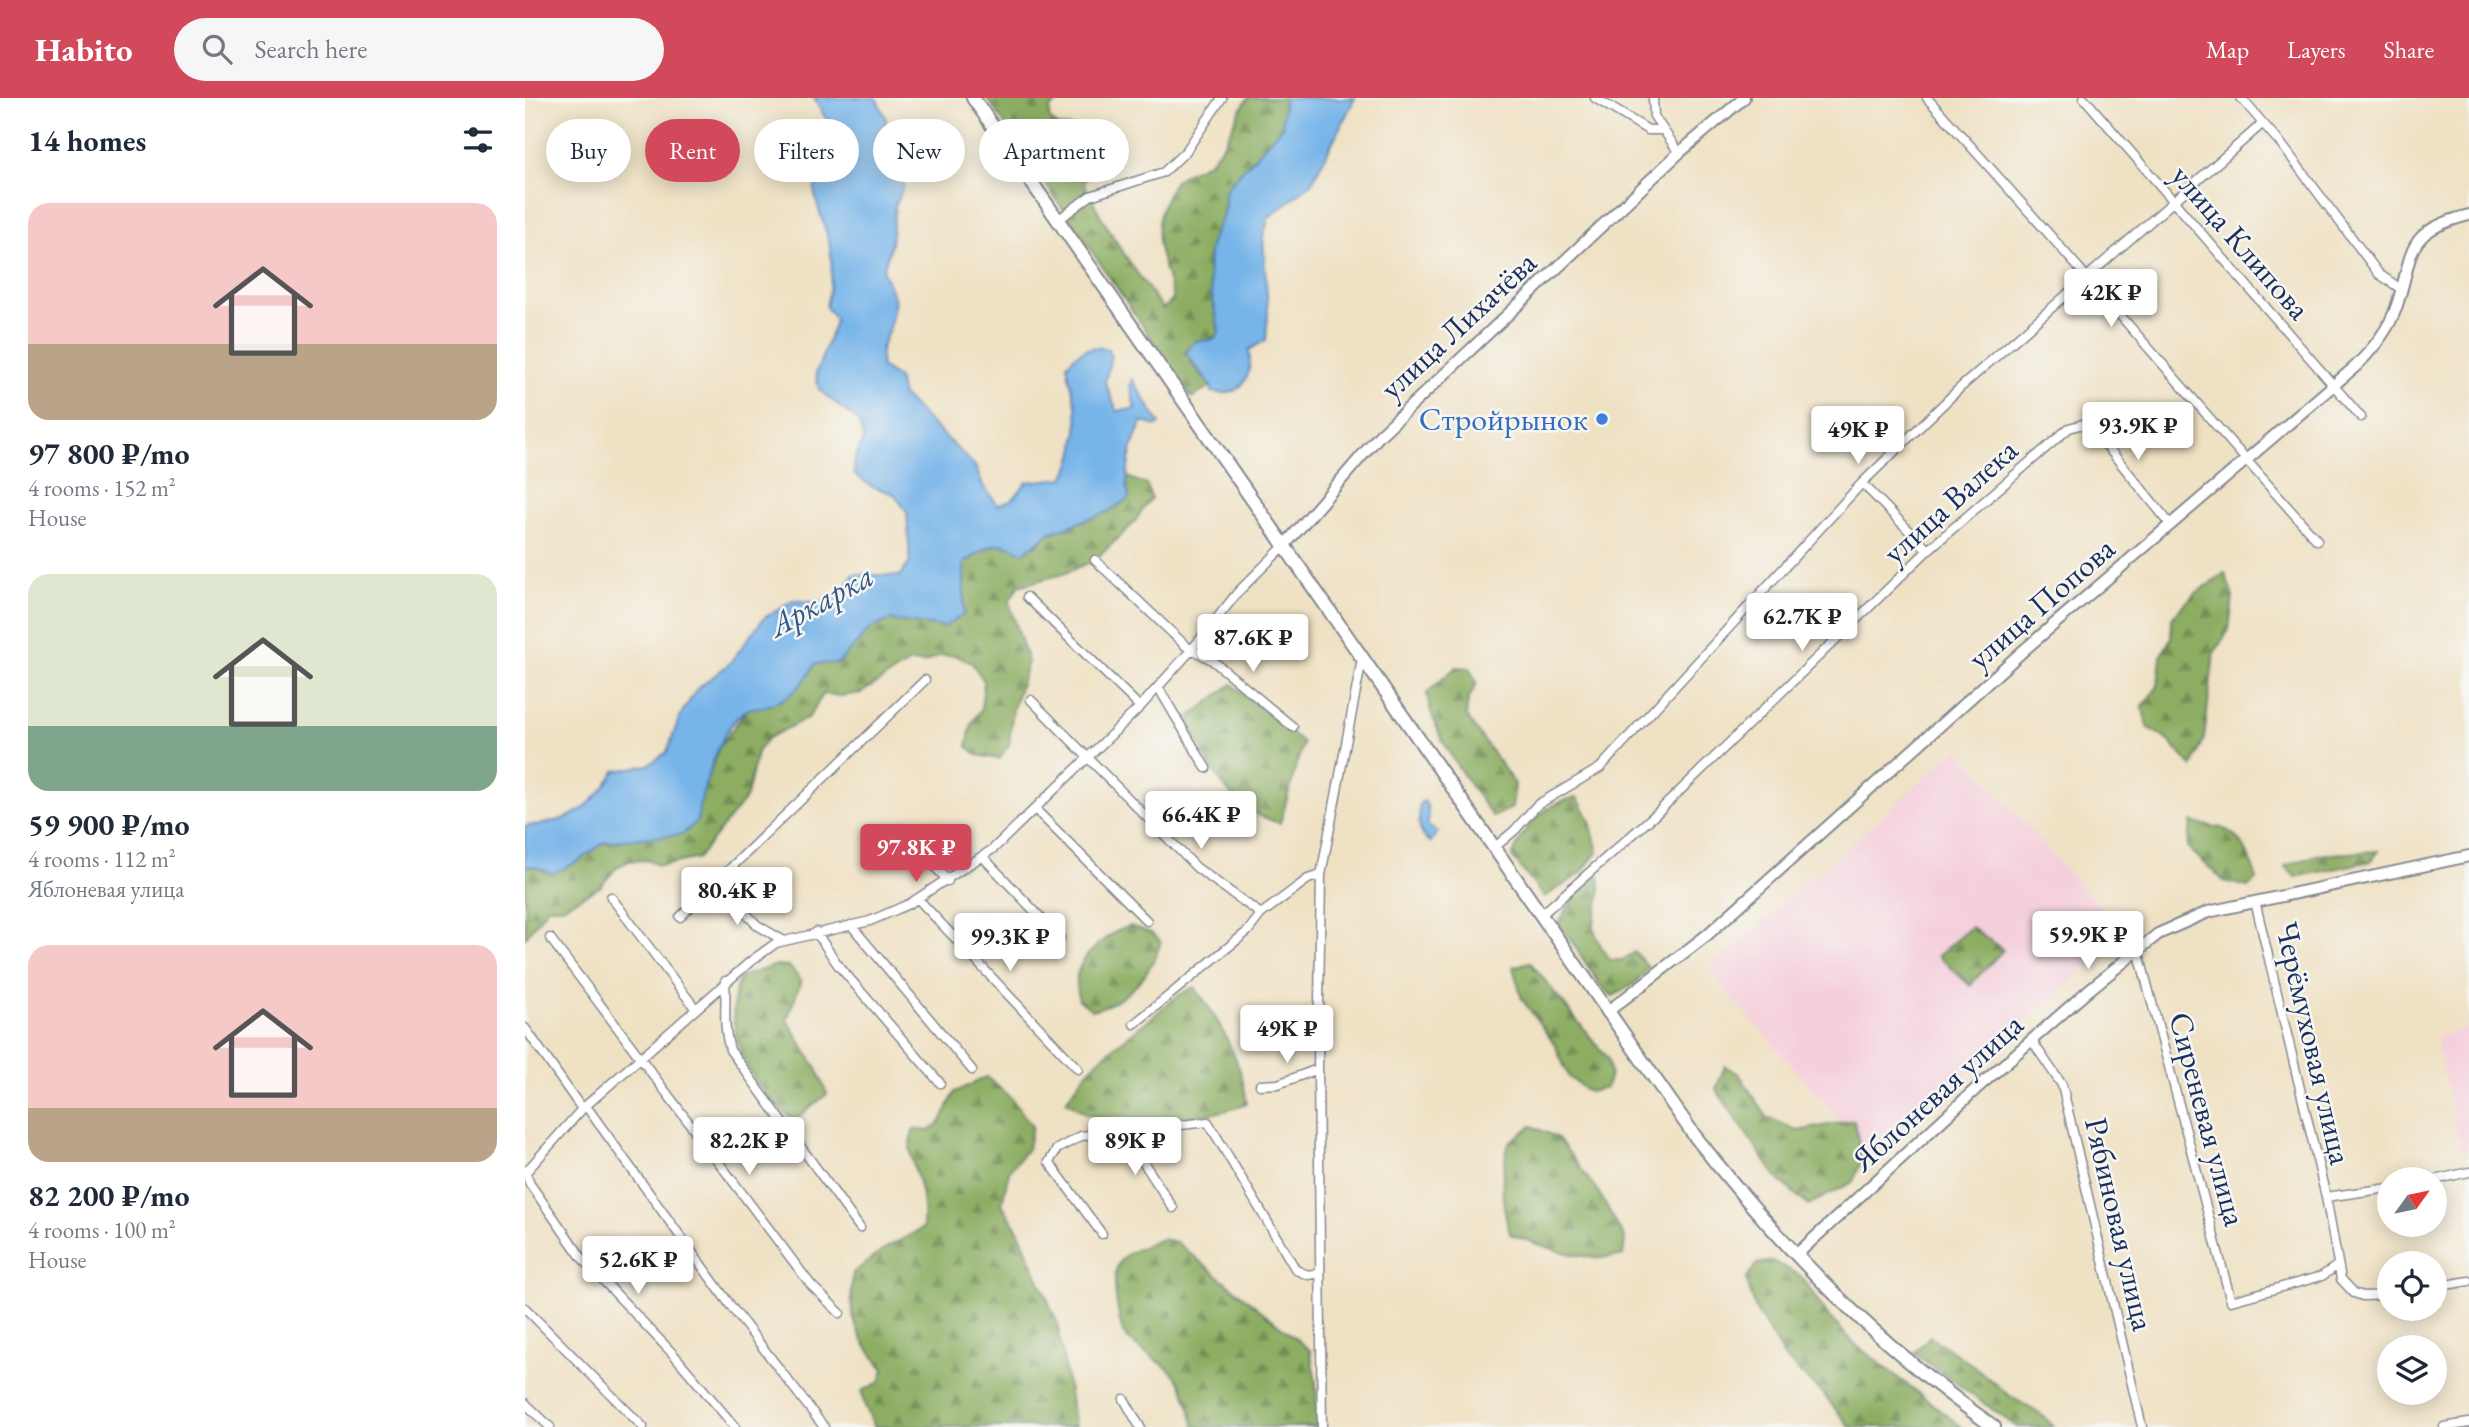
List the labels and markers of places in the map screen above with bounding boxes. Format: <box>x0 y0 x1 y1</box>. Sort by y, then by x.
pin: 42K ₽ <box>2062 270 2160 329</box>
place label: Стройрынок <box>1419 398 1588 440</box>
pin: 93.9K ₽ <box>2073 402 2203 462</box>
pin: 49K ₽ <box>1809 406 1907 466</box>
marker: Стройрынок <box>1594 411 1610 427</box>
pin: 62.7K ₽ <box>1737 594 1867 653</box>
pin: 87.6K ₽ <box>1188 614 1318 674</box>
pin: 66.4K ₽ <box>1136 792 1266 851</box>
pin: 97.8K ₽ <box>851 824 981 884</box>
pin: 80.4K ₽ <box>672 868 802 927</box>
pin: 59.9K ₽ <box>2023 912 2153 971</box>
pin: 99.3K ₽ <box>945 914 1075 973</box>
pin: 49K ₽ <box>1238 1006 1336 1065</box>
pin: 82.2K ₽ <box>684 1118 814 1177</box>
pin: 89K ₽ <box>1086 1118 1184 1177</box>
pin: 52.6K ₽ <box>573 1236 703 1296</box>

